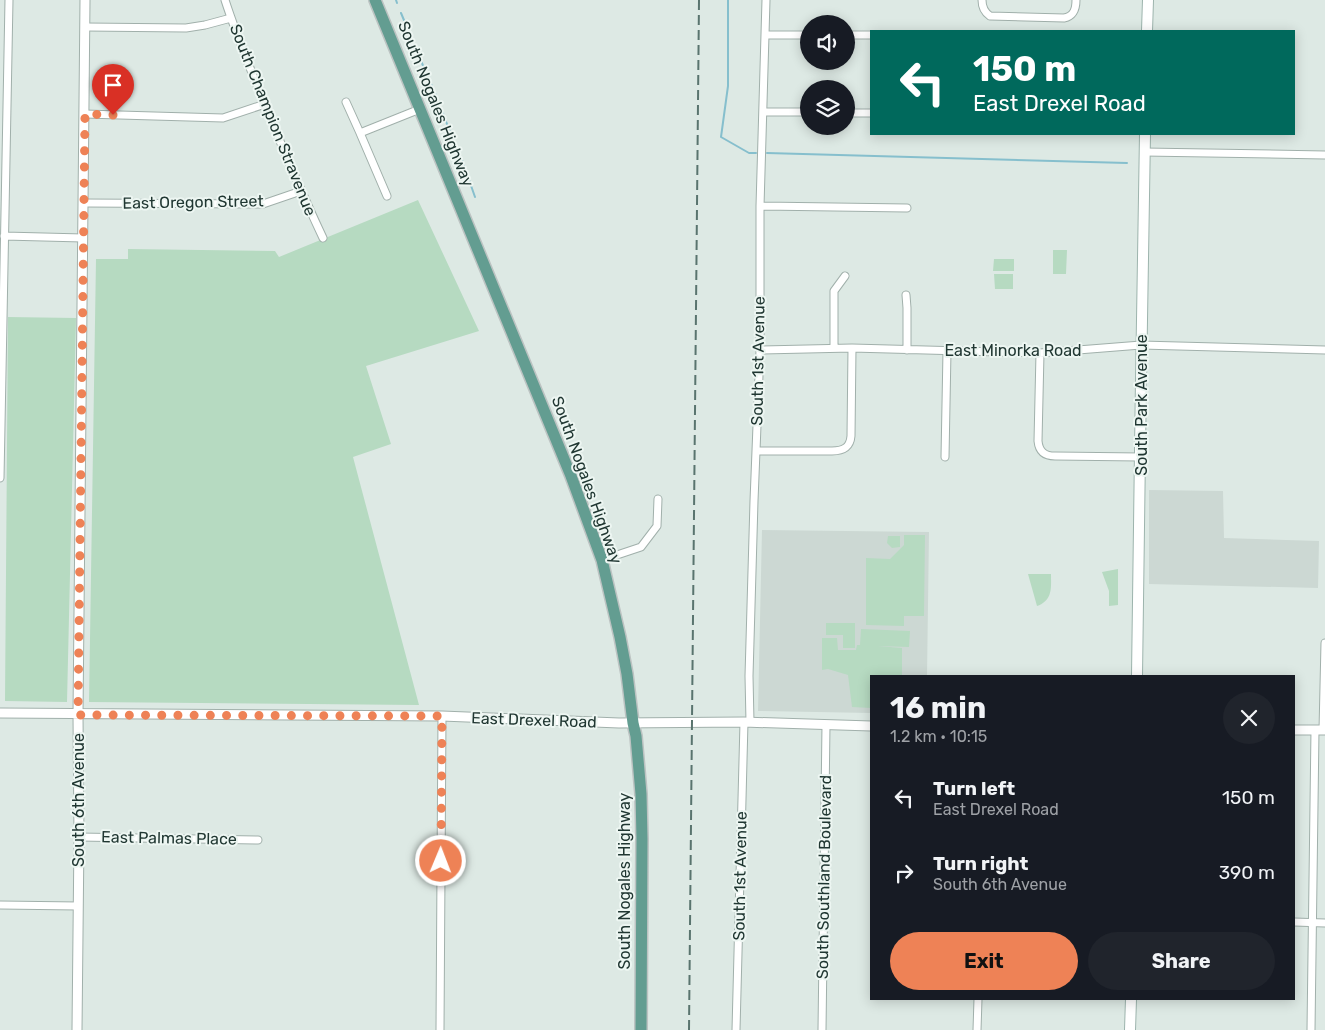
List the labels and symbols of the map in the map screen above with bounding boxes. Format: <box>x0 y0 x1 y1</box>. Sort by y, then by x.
street label: South Nogales Highway <box>394 18 478 190</box>
street label: South Champion Stravenue <box>226 21 320 219</box>
pin <box>92 64 134 115</box>
street label: East Oregon Street <box>122 191 264 213</box>
street label: South 1st Avenue <box>747 296 769 426</box>
street label: South Park Avenue <box>1132 334 1151 476</box>
street label: East Minorka Road <box>944 341 1082 360</box>
street label: South Nogales Highway <box>548 394 626 567</box>
street label: East Drexel Road <box>471 708 597 732</box>
street label: South 6th Avenue <box>69 733 88 867</box>
street label: South Southland Boulevard <box>813 775 835 979</box>
street label: South Nogales Highway <box>615 792 634 969</box>
street label: South 1st Avenue <box>729 811 751 941</box>
street label: East Palmas Place <box>101 827 237 849</box>
position arrow <box>414 834 466 886</box>

